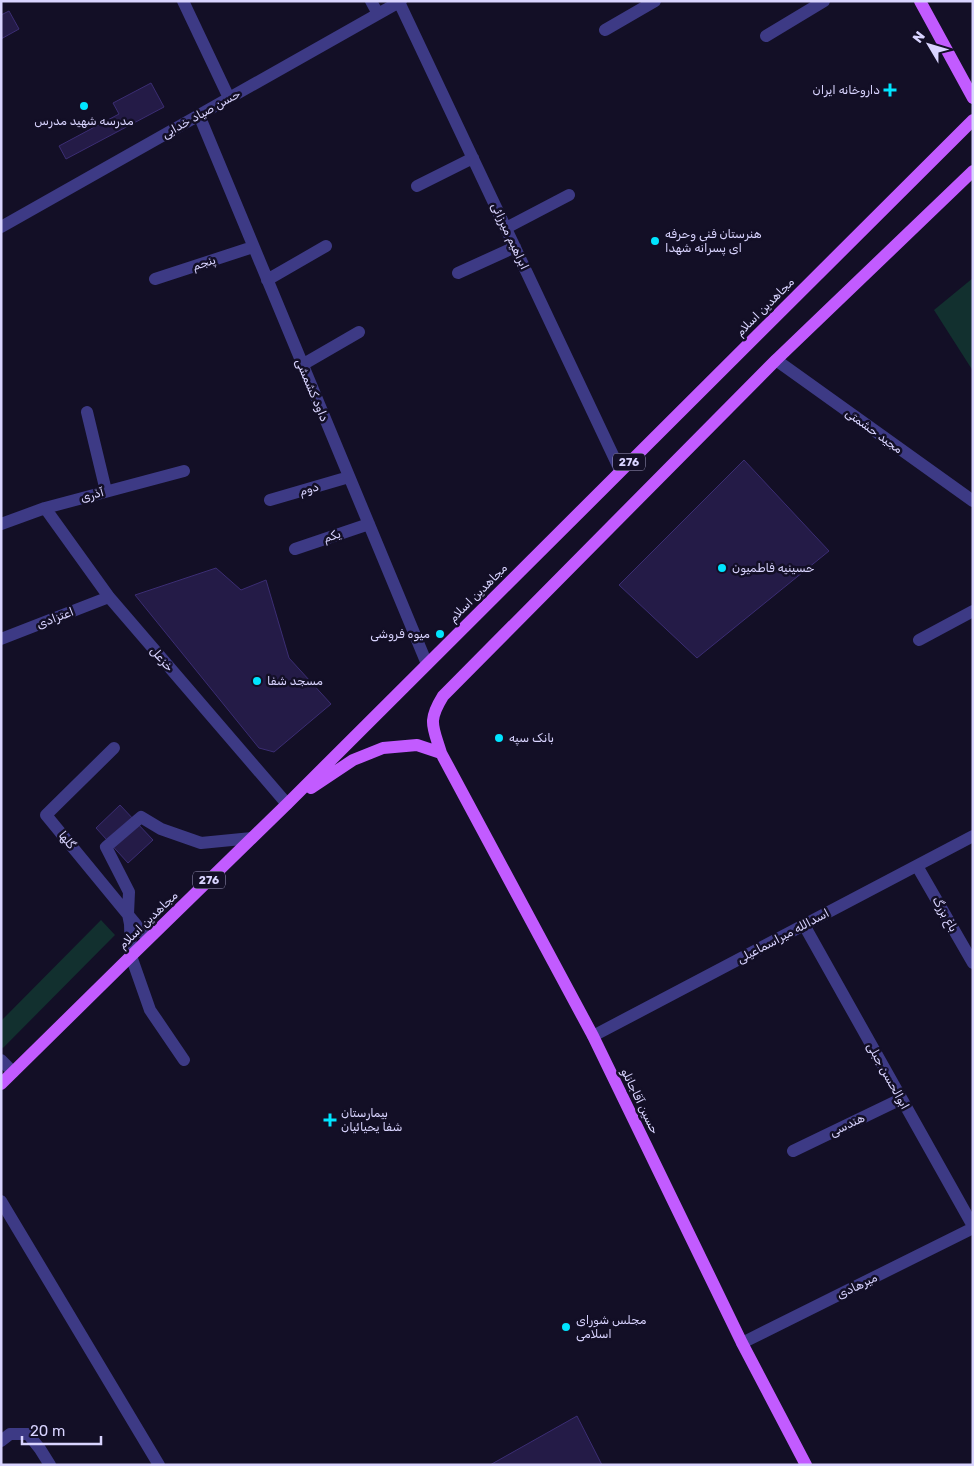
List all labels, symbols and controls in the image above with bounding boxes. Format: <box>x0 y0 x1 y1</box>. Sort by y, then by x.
north arrow <box>904 20 954 70</box>
text: N <box>909 28 929 47</box>
place label: داروخانه ایران <box>813 83 880 98</box>
marker: داروخانه ایران <box>884 84 896 96</box>
street label: حسن صیاد خدایی <box>159 87 243 142</box>
marker: مدرسه شهید مدرس <box>78 100 90 112</box>
place label: مدرسه شهید مدرس <box>34 114 134 129</box>
street label: ابراهیم میرزائی <box>487 200 532 272</box>
place label: هنرستان فنی وحرفه ای پسرانه شهدا <box>665 227 762 256</box>
marker: هنرستان فنی وحرفه ای پسرانه شهدا <box>649 235 661 247</box>
street label: پنجم <box>191 253 218 274</box>
street label: مجاهدین اسلام <box>733 275 799 341</box>
street label: داود کشمشی <box>292 357 332 424</box>
street label: مجید حشمتی <box>842 406 906 457</box>
road number: 276 <box>613 454 645 471</box>
street label: دوم <box>298 479 321 500</box>
street label: آذری <box>79 485 106 506</box>
street label: یکم <box>322 527 343 546</box>
street label: مجاهدین اسلام <box>446 561 512 627</box>
place label: حسینیه فاطمیون <box>732 561 814 576</box>
marker: حسینیه فاطمیون <box>716 562 728 574</box>
street label: اعتزادی <box>35 605 76 632</box>
place label: میوه فروشی <box>370 627 430 642</box>
marker: میوه فروشی <box>434 628 446 640</box>
street label: خزعل <box>147 644 177 675</box>
place label: مسجد شفا <box>267 674 323 688</box>
marker: مسجد شفا <box>251 675 263 687</box>
place label: بانک سپه <box>509 731 554 746</box>
marker: بانک سپه <box>493 732 505 744</box>
street label: گلها <box>56 828 79 852</box>
road number: 276 <box>193 872 225 888</box>
street label: مجاهدین اسلام <box>115 888 182 953</box>
street label: باغ بزرگ <box>928 894 961 935</box>
street label: اسدالله میراسماعیلی <box>735 906 832 967</box>
street label: ابوالحسن جبلی <box>863 1040 912 1112</box>
street label: حسین آقاجانلو <box>617 1066 662 1137</box>
place label: بیمارستان شفا یحیائیان <box>341 1106 402 1134</box>
street label: هندسی <box>827 1111 867 1140</box>
marker: بیمارستان شفا یحیائیان <box>323 1113 337 1127</box>
street label: میرهادی <box>834 1270 880 1303</box>
place label: مجلس شورای اسلامی <box>576 1313 647 1342</box>
marker: مجلس شورای اسلامی <box>560 1321 572 1333</box>
scale bar <box>22 1414 101 1446</box>
text: 20 m <box>30 1422 65 1440</box>

